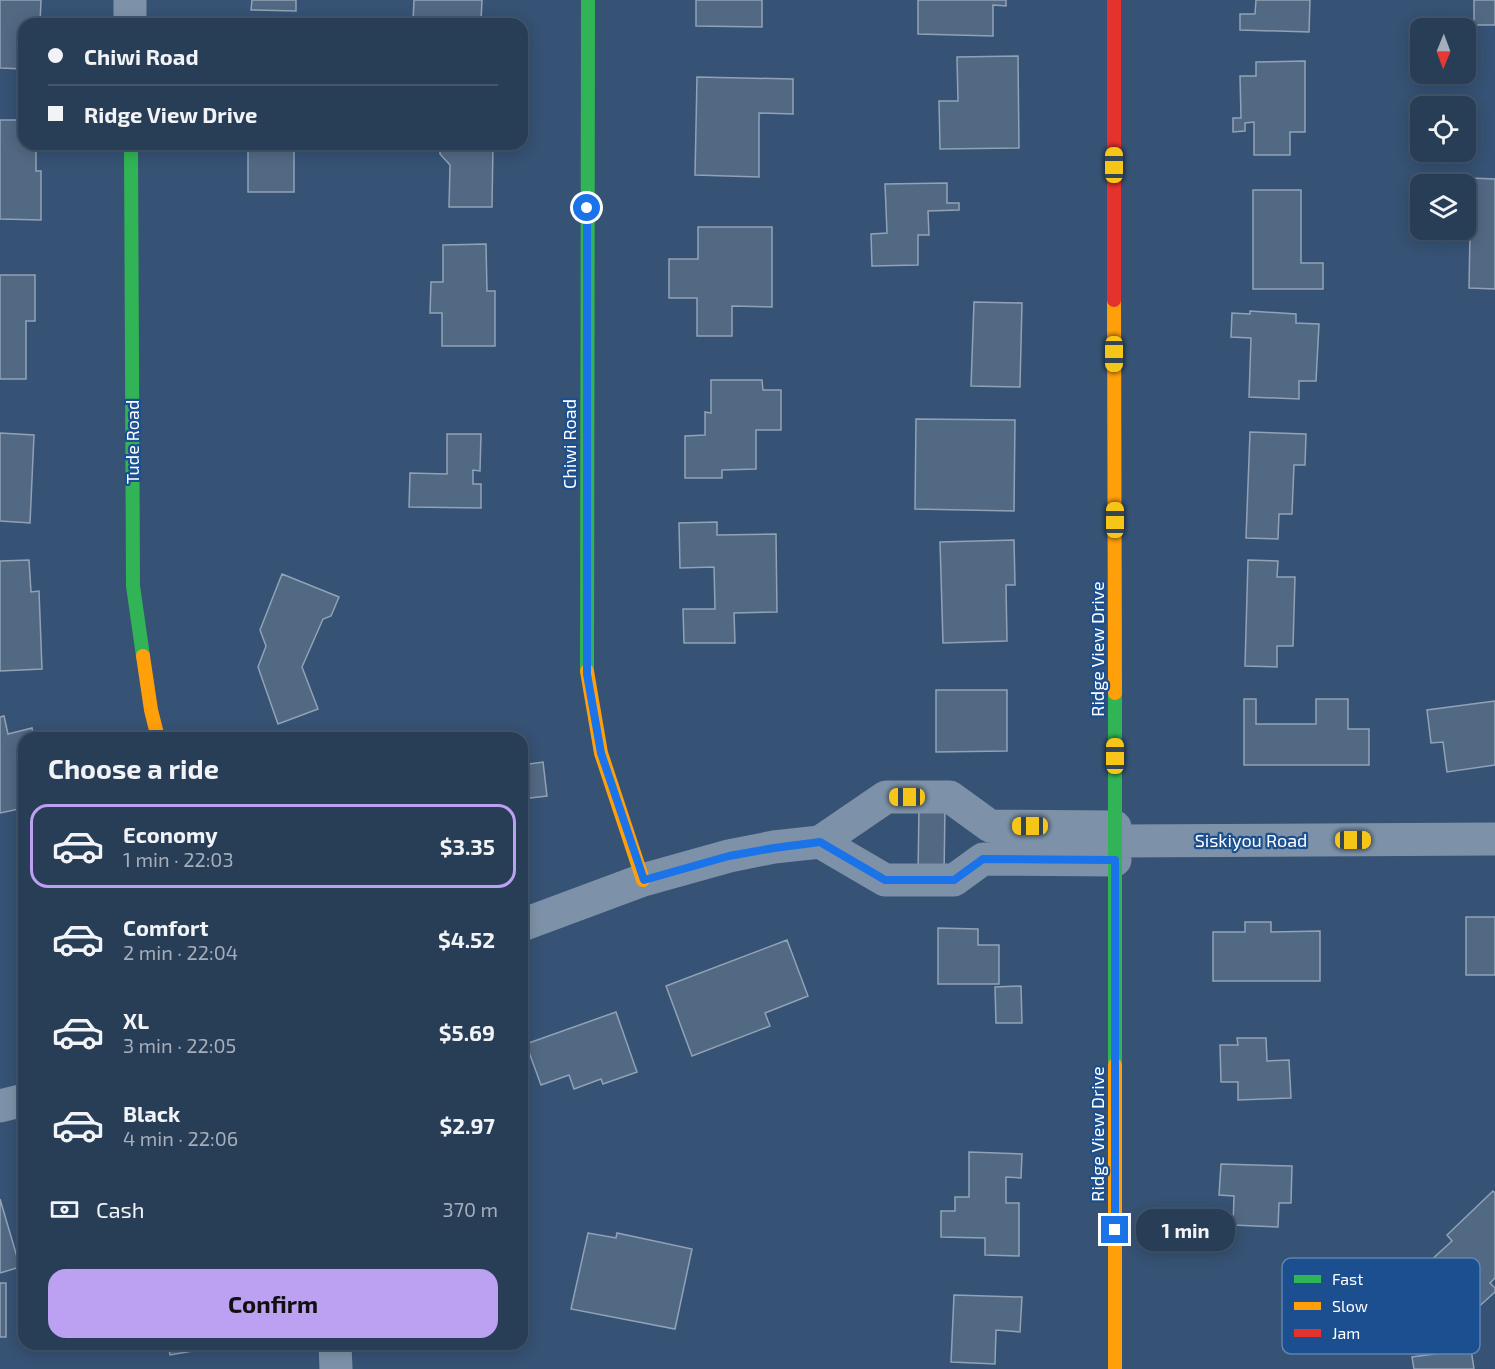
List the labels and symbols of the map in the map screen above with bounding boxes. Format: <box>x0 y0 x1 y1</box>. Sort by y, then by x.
north arrow <box>1410 18 1476 84</box>
car <box>1105 147 1123 183</box>
route start <box>573 194 600 221</box>
car <box>1105 336 1123 372</box>
street label: Chiwi Road <box>558 399 580 489</box>
street label: Tude Road <box>121 400 143 484</box>
car <box>1106 502 1124 538</box>
street label: Ridge View Drive <box>1086 581 1108 717</box>
car <box>1106 738 1124 774</box>
car <box>889 788 925 806</box>
car <box>1012 817 1048 835</box>
street label: Siskiyou Road <box>1195 829 1307 851</box>
car <box>1335 831 1371 849</box>
street label: Ridge View Drive <box>1086 1066 1108 1202</box>
callout: 1 min <box>1136 1209 1235 1251</box>
route end <box>1101 1216 1128 1243</box>
legend <box>1282 1258 1480 1354</box>
text: Fast <box>1332 1269 1363 1288</box>
text: Slow <box>1332 1296 1368 1315</box>
text: Jam <box>1332 1323 1360 1342</box>

